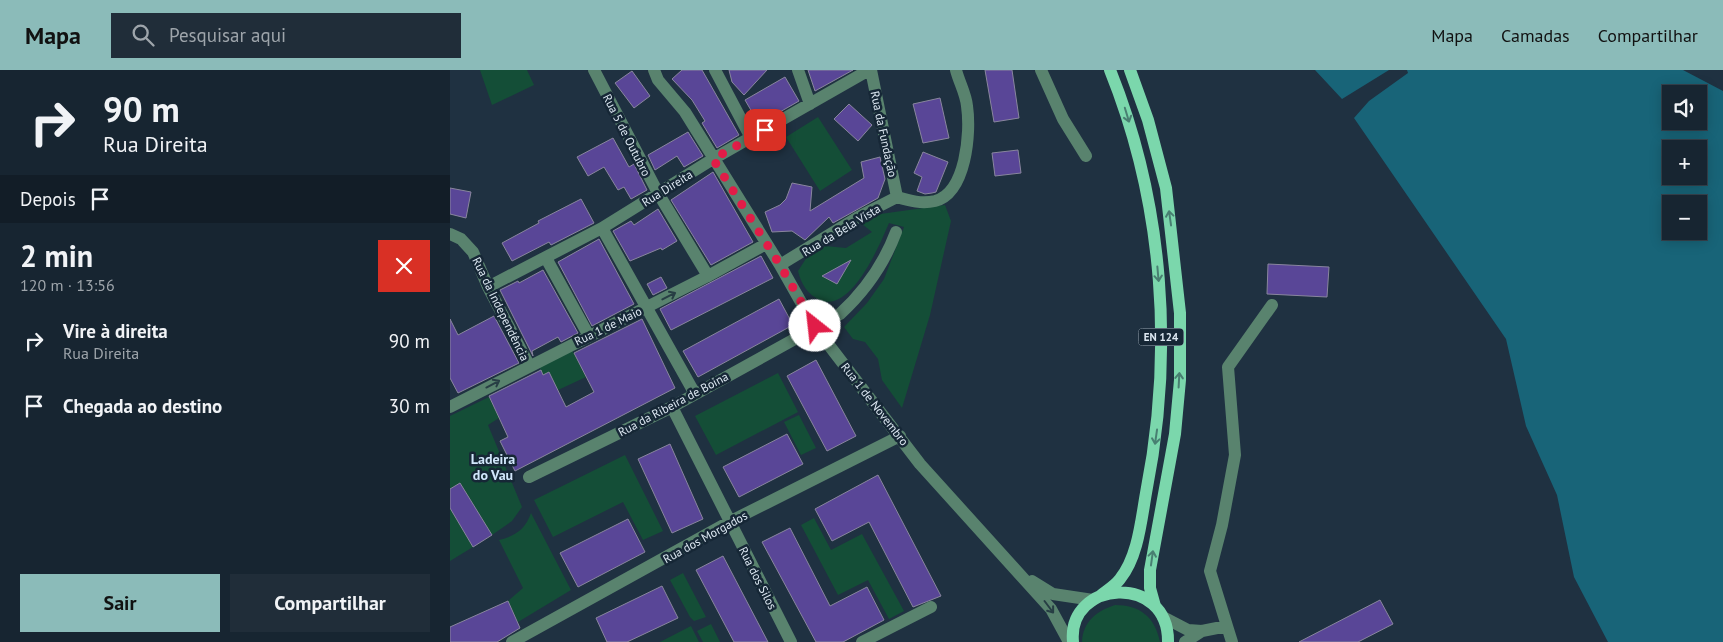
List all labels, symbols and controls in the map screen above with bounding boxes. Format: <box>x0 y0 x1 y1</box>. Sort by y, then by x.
search box <box>111 13 461 58</box>
text: Mapa <box>25 20 81 51</box>
icon: search <box>129 21 157 49</box>
text: Pesquisar aqui <box>169 23 286 47</box>
text: Mapa <box>1431 24 1473 47</box>
text: Camadas <box>1501 24 1570 47</box>
text: Compartilhar <box>1598 24 1698 47</box>
map controls <box>1662 85 1707 240</box>
button: sound <box>1662 85 1707 130</box>
text: 90 m <box>103 86 180 132</box>
icon: right <box>20 90 85 155</box>
street label: Rua da Fundação <box>868 90 900 178</box>
street label: Rua 5 de Outubro <box>600 91 654 179</box>
one-way arrow <box>1123 107 1133 123</box>
pin <box>744 109 786 151</box>
icon: arrive <box>751 116 779 144</box>
text: Rua Direita <box>103 130 208 158</box>
button: + <box>1662 140 1707 185</box>
street label: Rua Direita <box>639 166 695 209</box>
icon: arrive <box>86 185 114 213</box>
text: Depois <box>20 187 76 211</box>
button: − <box>1662 195 1707 240</box>
street label: Rua da Bela Vista <box>799 201 883 259</box>
one-way arrow <box>1165 211 1175 227</box>
text: 2 min <box>20 236 93 275</box>
button: close <box>378 240 430 292</box>
street label: Rua da Independência <box>469 255 533 363</box>
one-way arrow <box>1154 266 1163 282</box>
text: 120 m · 13:56 <box>20 275 115 295</box>
one-way arrow <box>662 290 677 300</box>
position arrow <box>788 299 840 351</box>
street label: Rua 1 de Maio <box>572 303 644 349</box>
text: Vire à direita <box>63 319 168 343</box>
icon: right <box>20 327 48 355</box>
road number: EN 124 <box>1138 328 1184 346</box>
text: 90 m <box>389 329 430 353</box>
text: Rua Direita <box>63 343 139 363</box>
street label: Rua 1 de Novembro <box>838 360 912 448</box>
street label: Rua da Ribeira de Boina <box>615 369 731 439</box>
one-way arrow <box>1175 373 1184 389</box>
one-way arrow <box>485 379 500 388</box>
icon: arrive <box>20 392 48 420</box>
text: Chegada ao destino <box>63 394 222 418</box>
text: 30 m <box>389 394 430 418</box>
one-way arrow <box>1151 428 1161 444</box>
district label: Ladeira do Vau <box>471 450 515 484</box>
street label: Rua dos Morgados <box>660 508 750 566</box>
street label: Rua dos Silos <box>736 544 780 612</box>
one-way arrow <box>1147 550 1157 566</box>
button: Sair <box>20 574 220 632</box>
button: Compartilhar <box>230 574 430 632</box>
one-way arrow <box>1044 600 1054 614</box>

